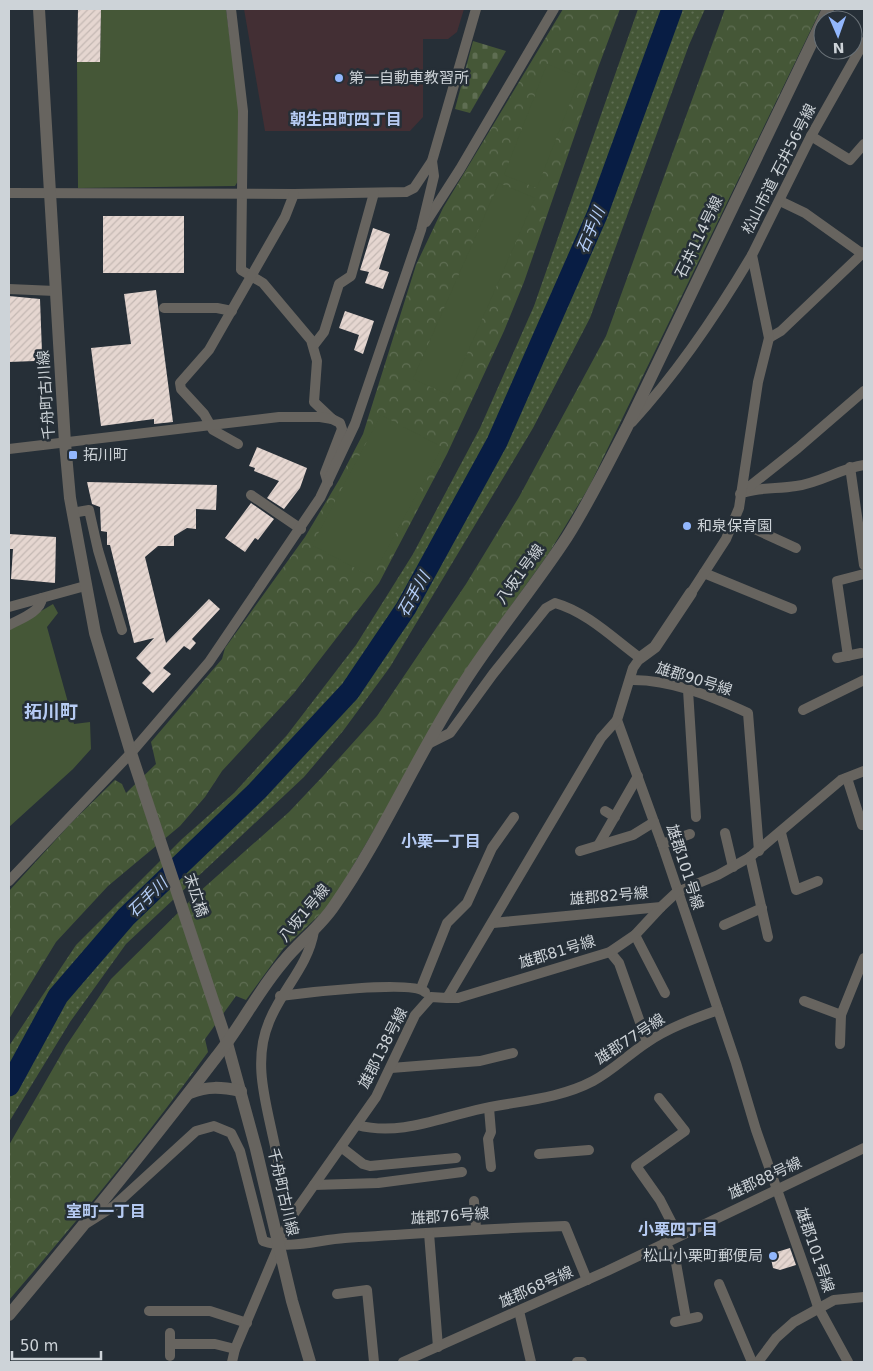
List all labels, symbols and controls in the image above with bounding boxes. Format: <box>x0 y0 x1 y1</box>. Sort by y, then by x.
north arrow <box>813 10 863 60</box>
text: N <box>832 40 845 56</box>
place label: 第一自動車教習所 <box>349 69 469 87</box>
marker: 第一自動車教習所 <box>333 72 345 84</box>
street label: 松山市道 石井56号線 <box>738 101 820 237</box>
district label: 朝生田町四丁目 <box>290 110 402 129</box>
street label: 石井114号線 <box>671 193 727 281</box>
water label: 石手川 <box>572 203 609 256</box>
street label: 千舟町古川線 <box>34 349 58 441</box>
place label: 拓川町 <box>83 446 128 464</box>
marker: 拓川町 <box>67 449 79 461</box>
place label: 和泉保育園 <box>697 517 772 535</box>
marker: 和泉保育園 <box>681 520 693 532</box>
street label: 八坂1号線 <box>492 541 548 607</box>
water label: 石手川 <box>393 567 435 620</box>
street label: 雄郡90号線 <box>654 659 734 699</box>
district label: 拓川町 <box>24 701 78 722</box>
street label: 雄郡101号線 <box>663 822 707 912</box>
district label: 小栗一丁目 <box>401 832 481 851</box>
street label: 末広橋 <box>180 871 212 919</box>
water label: 石手川 <box>123 872 173 921</box>
street label: 八坂1号線 <box>275 881 333 945</box>
street label: 雄郡82号線 <box>569 884 649 908</box>
street label: 雄郡81号線 <box>517 932 597 972</box>
street label: 雄郡138号線 <box>355 1004 411 1092</box>
street label: 雄郡77号線 <box>592 1010 668 1068</box>
street label: 千舟町古川線 <box>264 1146 302 1238</box>
street label: 雄郡88号線 <box>725 1153 805 1203</box>
district label: 室町一丁目 <box>66 1202 146 1221</box>
street label: 雄郡76号線 <box>410 1204 490 1228</box>
street label: 雄郡101号線 <box>792 1205 838 1295</box>
district label: 小栗四丁目 <box>638 1220 718 1239</box>
place label: 松山小栗町郵便局 <box>643 1247 763 1265</box>
marker: 松山小栗町郵便局 <box>767 1250 779 1262</box>
street label: 雄郡68号線 <box>496 1263 576 1311</box>
scale bar <box>12 1328 101 1360</box>
text: 50 m <box>20 1337 58 1355</box>

